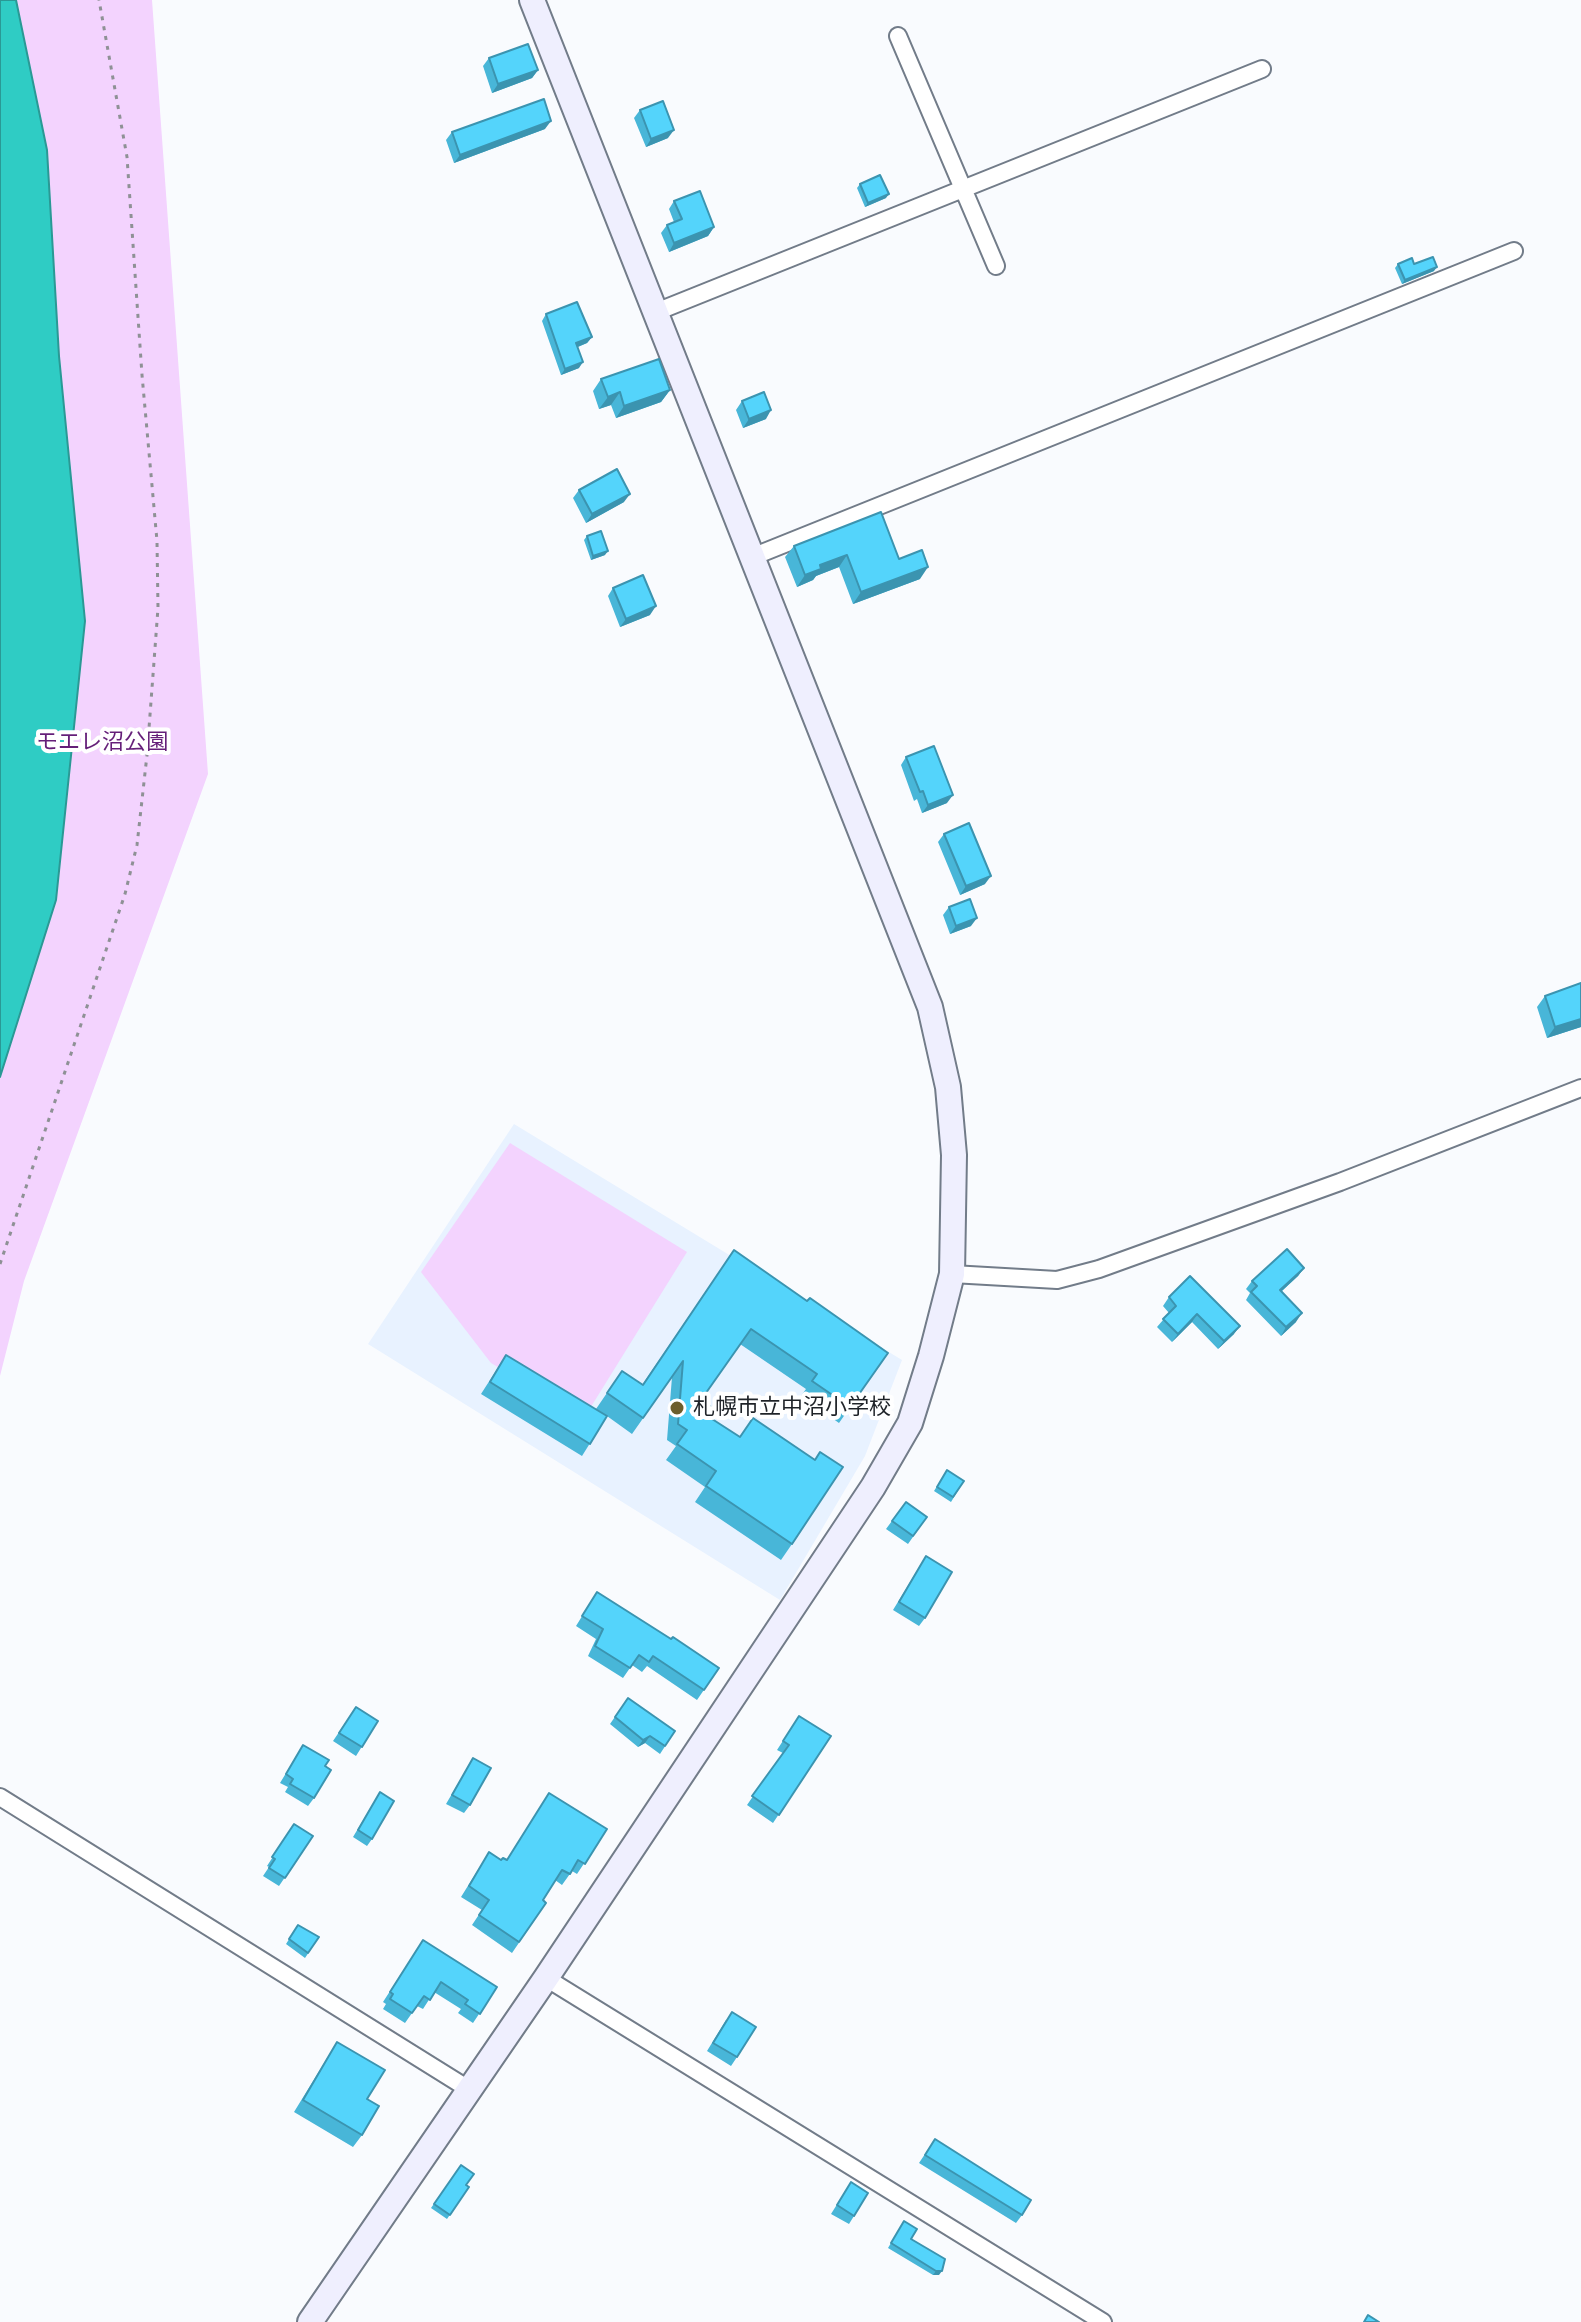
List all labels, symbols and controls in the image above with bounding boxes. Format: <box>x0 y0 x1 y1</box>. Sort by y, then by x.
park label: モエレ沼公園 <box>36 730 168 756</box>
place label: 札幌市立中沼小学校 <box>693 1395 891 1421</box>
marker: 札幌市立中沼小学校 <box>668 1399 686 1417</box>

